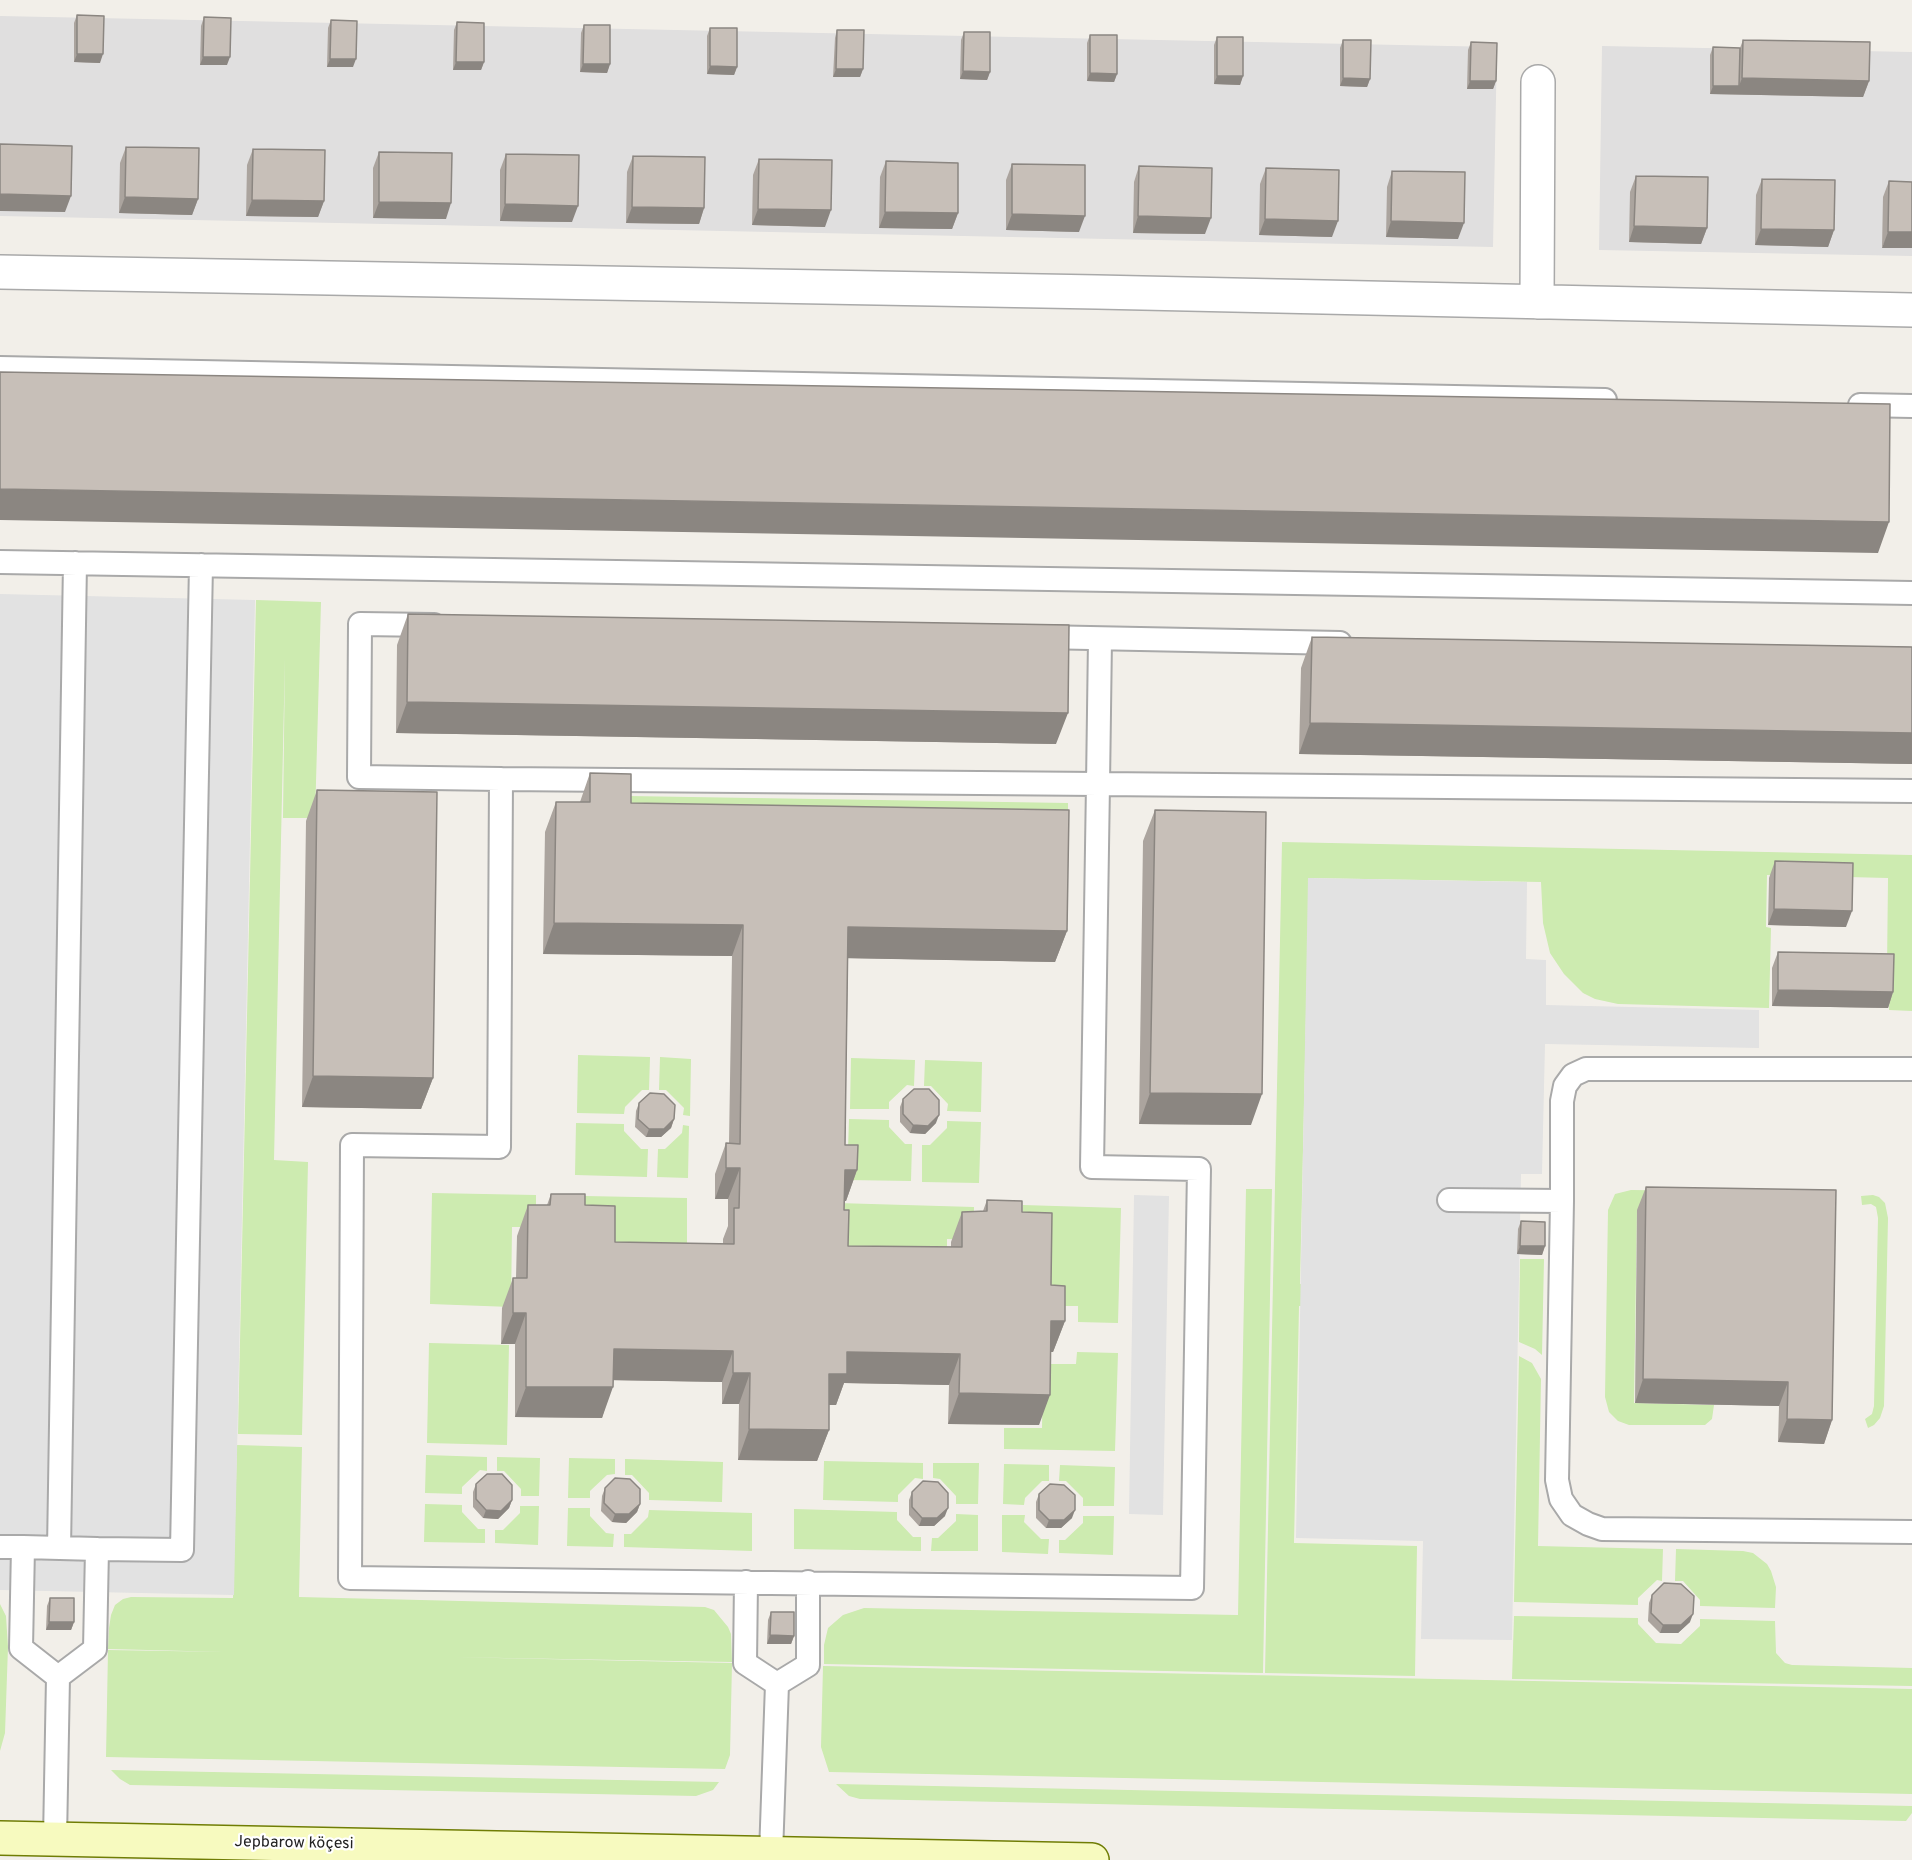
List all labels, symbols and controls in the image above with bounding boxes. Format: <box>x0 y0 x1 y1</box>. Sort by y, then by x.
street label: Jepbarow köçesi <box>234 1833 354 1855</box>

